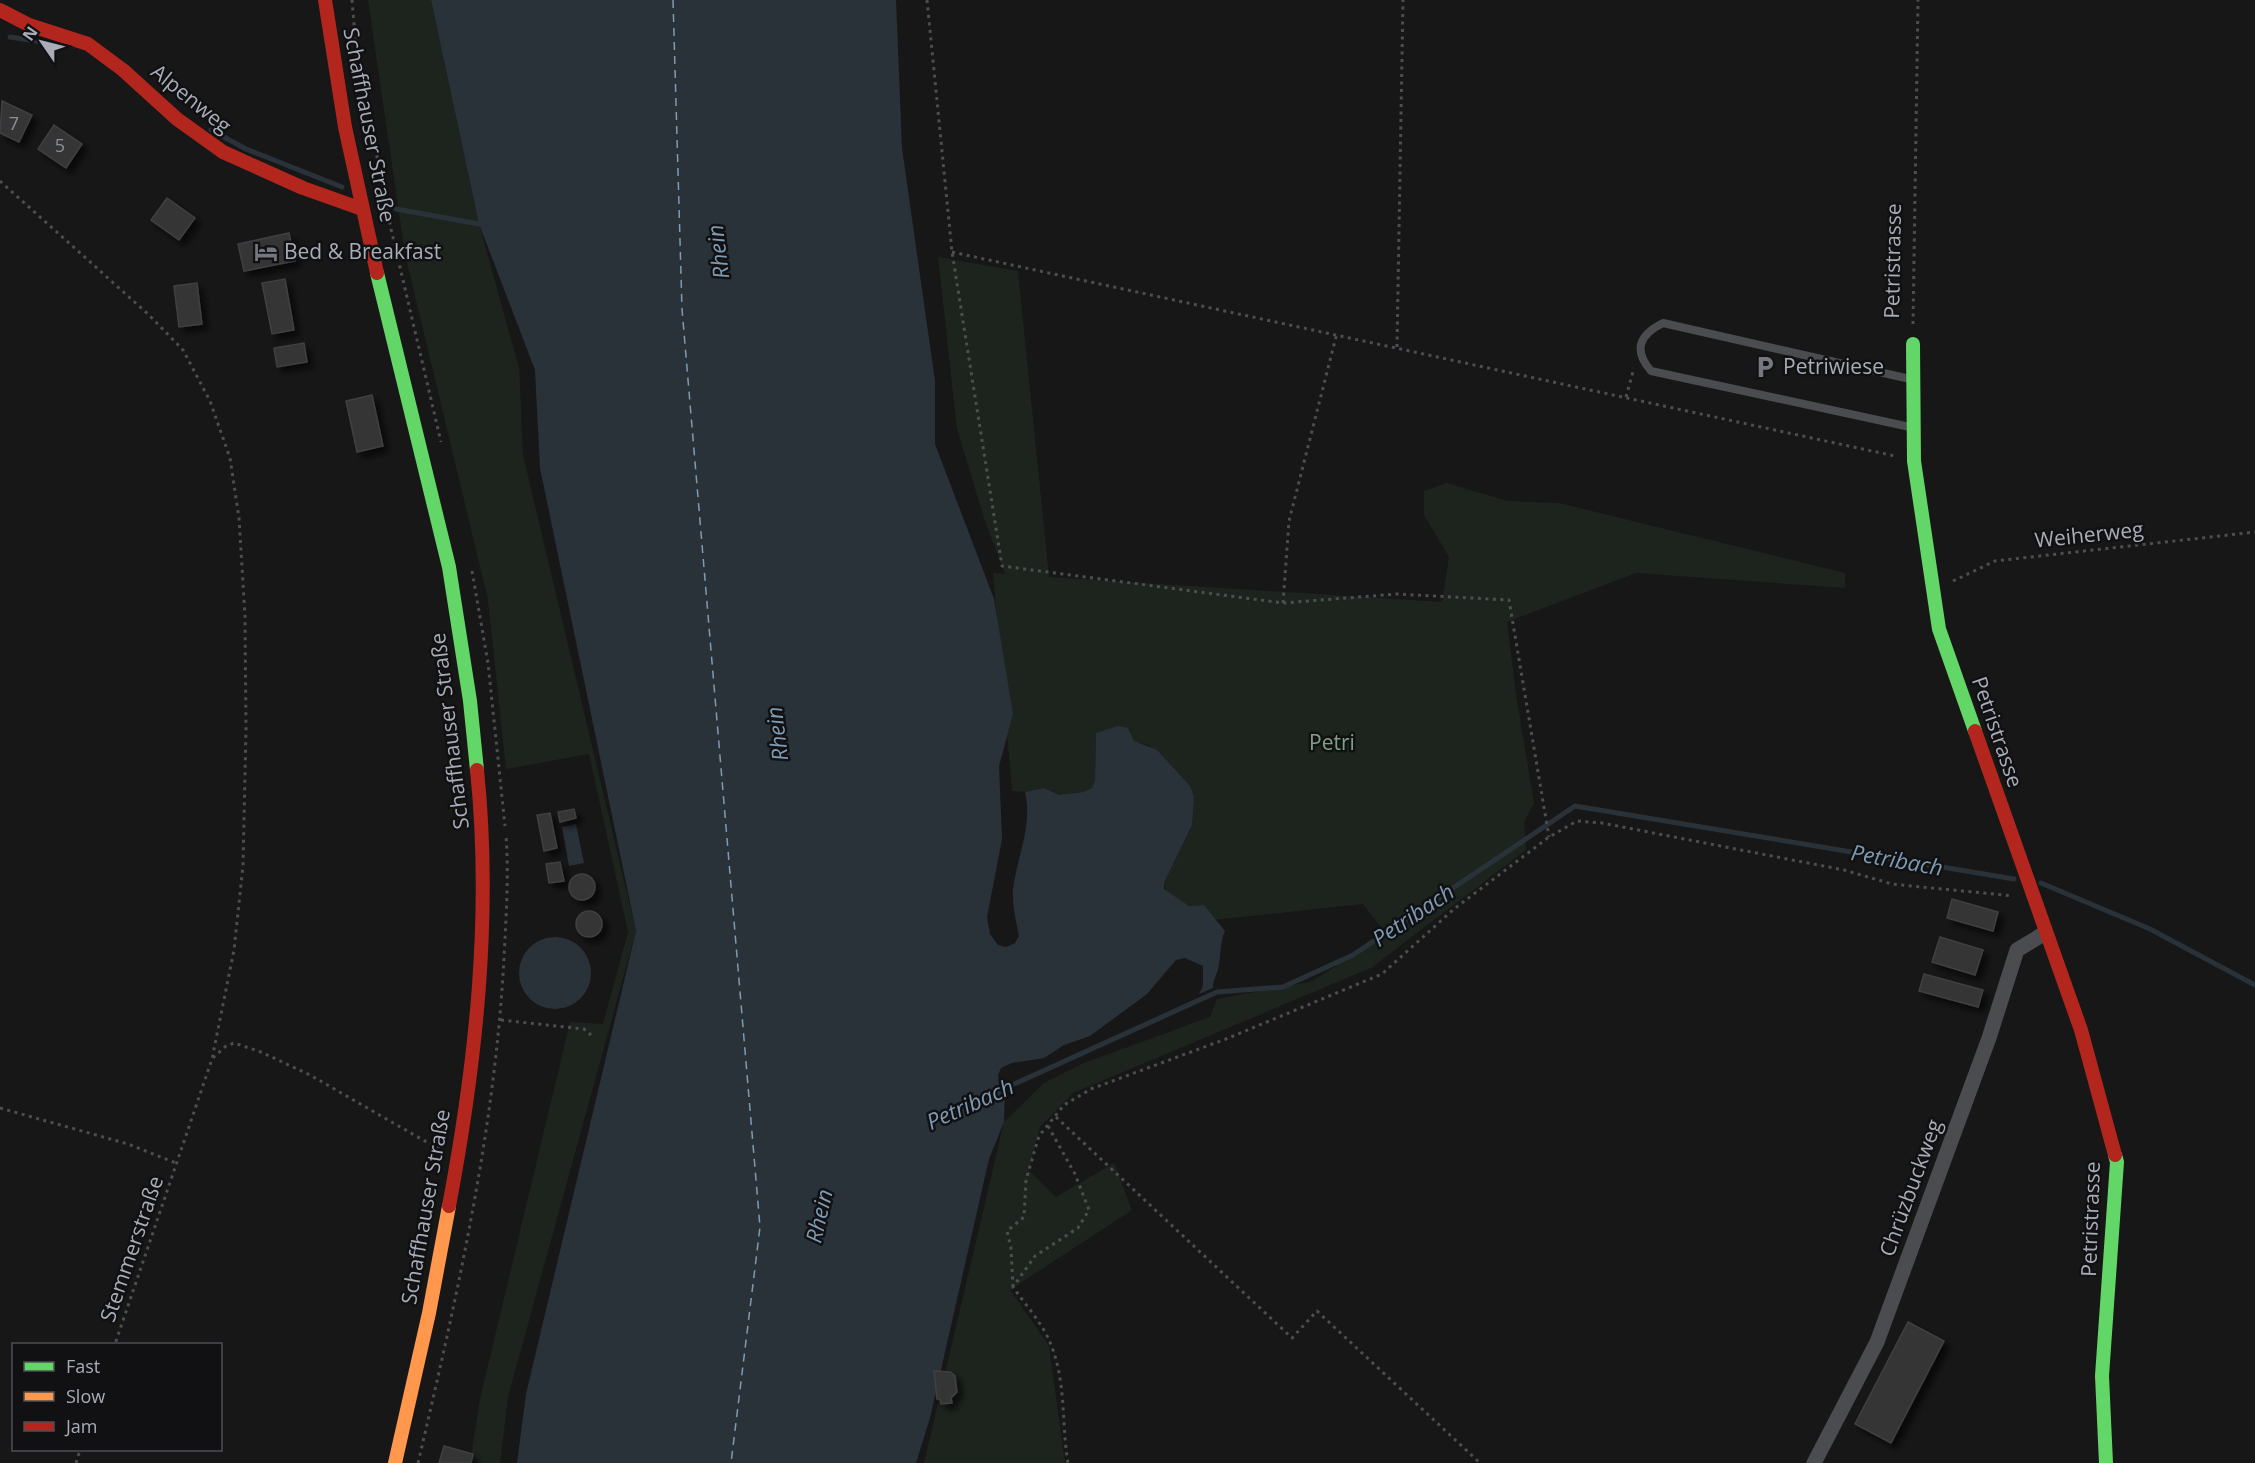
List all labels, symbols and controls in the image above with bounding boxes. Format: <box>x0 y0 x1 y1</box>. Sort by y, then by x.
north arrow <box>12 12 72 72</box>
text: N <box>17 22 42 45</box>
street label: Schaffhauser Straße <box>337 25 403 224</box>
street label: Alpenweg <box>146 57 238 139</box>
house number: 7 <box>9 111 19 135</box>
house number: 5 <box>55 133 65 157</box>
street label: Petristrasse <box>1877 203 1907 319</box>
water label: Rhein <box>699 223 735 281</box>
place label: Bed & Breakfast <box>284 237 441 265</box>
hotel icon: Bed & Breakfast <box>253 239 279 265</box>
place label: Petriwiese <box>1783 352 1884 380</box>
parking icon: Petriwiese <box>1752 354 1778 380</box>
street label: Weiherweg <box>2033 514 2145 554</box>
street label: Schaffhauser Straße <box>423 631 475 831</box>
street label: Petristrasse <box>1966 673 2030 791</box>
water label: Rhein <box>758 705 794 763</box>
park label: Petri <box>1309 728 1355 756</box>
water label: Petribach <box>1849 836 1945 882</box>
water label: Petribach <box>1366 876 1459 953</box>
water label: Petribach <box>921 1071 1018 1136</box>
street label: Schaffhauser Straße <box>394 1107 456 1307</box>
street label: Chrüzbuckweg <box>1872 1115 1948 1260</box>
street label: Petristrasse <box>2074 1161 2106 1277</box>
street label: Stemmerstraße <box>93 1172 169 1325</box>
water label: Rhein <box>797 1186 839 1246</box>
legend <box>12 1343 222 1451</box>
text: Fast <box>66 1354 100 1378</box>
text: Slow <box>66 1384 105 1408</box>
text: Jam <box>64 1414 98 1438</box>

